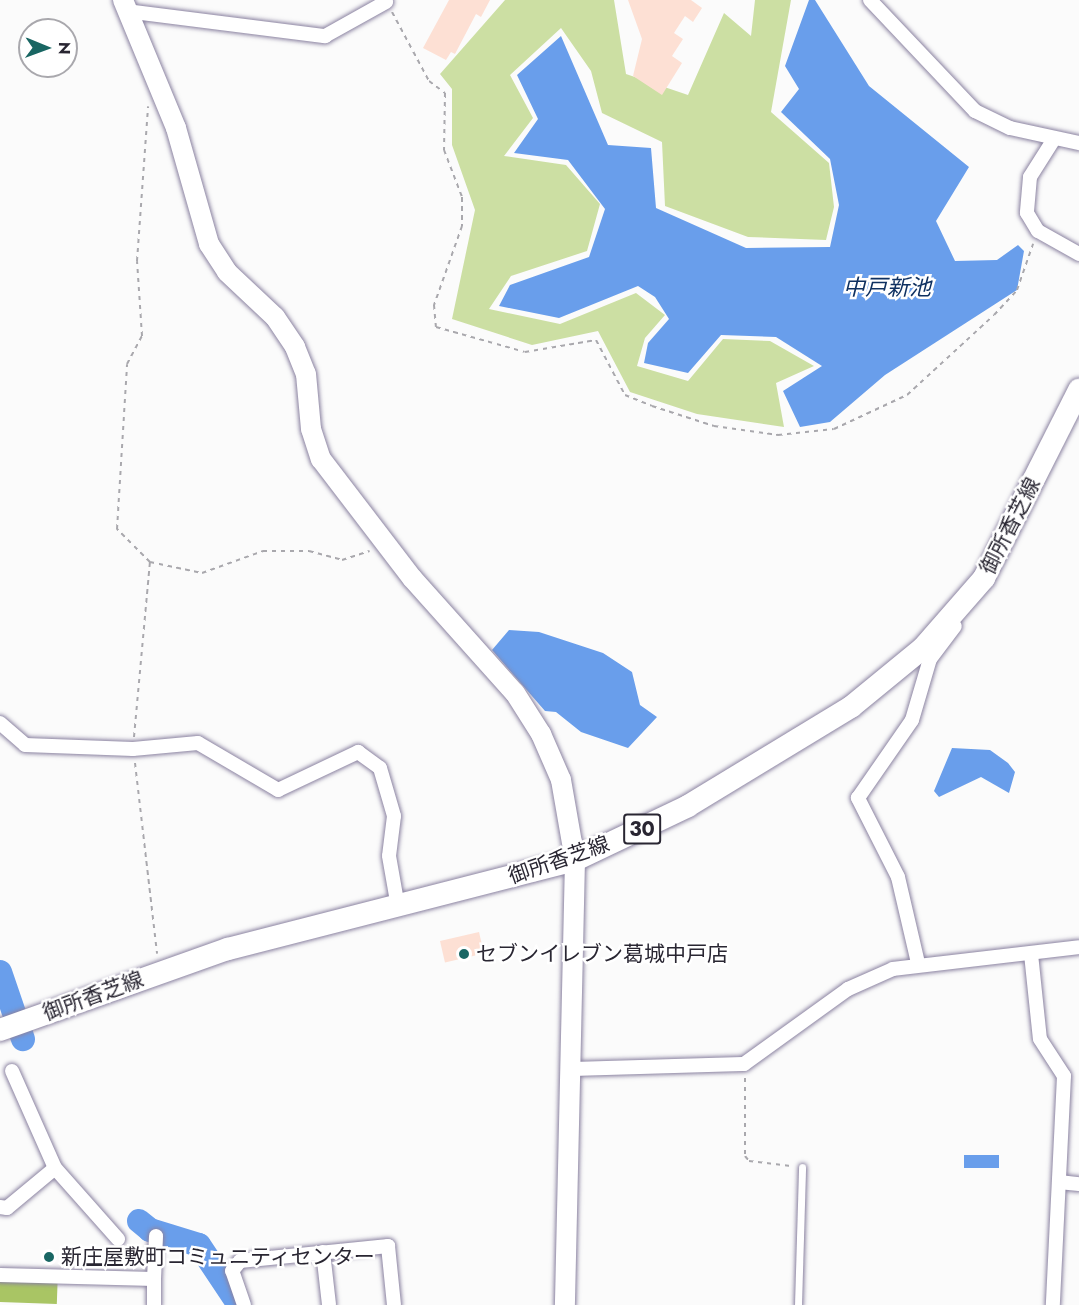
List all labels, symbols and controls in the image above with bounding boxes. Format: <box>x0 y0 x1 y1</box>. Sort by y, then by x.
north arrow <box>18 18 78 78</box>
text: N <box>53 42 76 55</box>
water label: 中戸新池 <box>843 275 931 301</box>
street label: 御所香芝線 <box>975 474 1045 578</box>
road number: 30 <box>622 812 662 846</box>
street label: 御所香芝線 <box>505 831 613 889</box>
place label: セブンイレブン葛城中戸店 <box>476 941 728 967</box>
marker: セブンイレブン葛城中戸店 <box>457 947 471 961</box>
street label: 御所香芝線 <box>39 966 147 1026</box>
place label: 新庄屋敷町コミュニティセンター <box>61 1244 376 1270</box>
marker: 新庄屋敷町コミュニティセンター <box>42 1250 56 1264</box>

